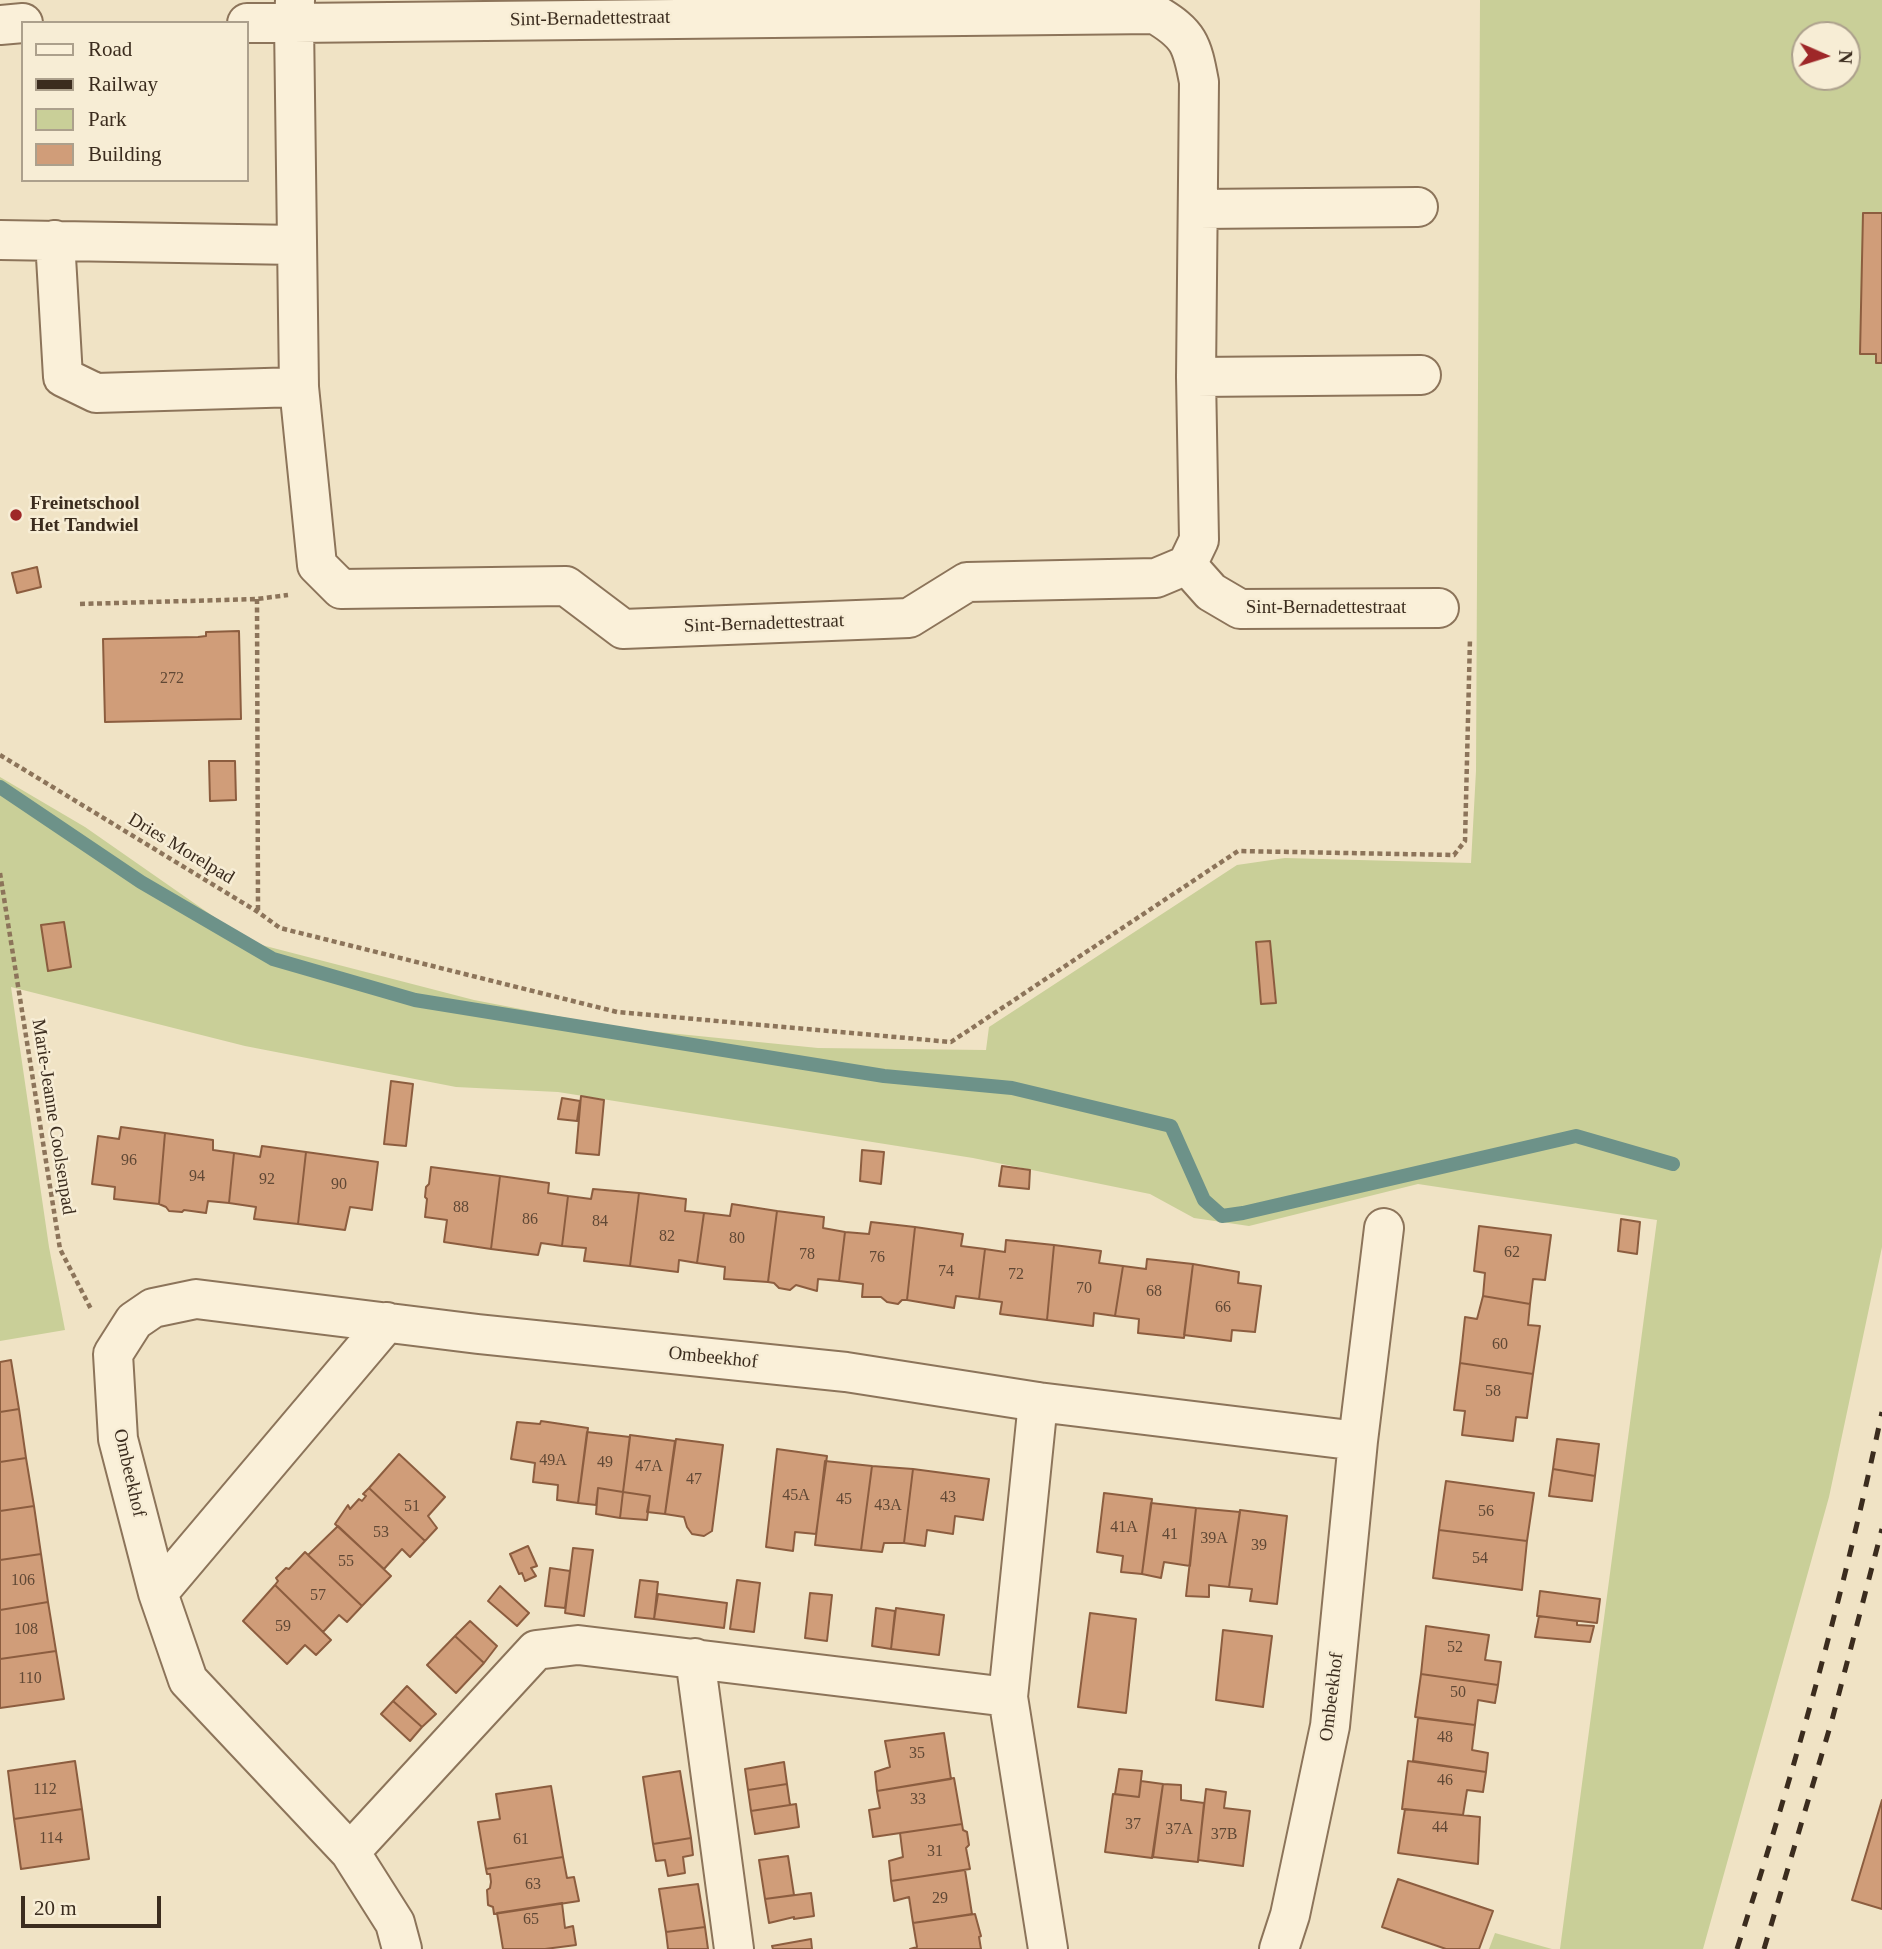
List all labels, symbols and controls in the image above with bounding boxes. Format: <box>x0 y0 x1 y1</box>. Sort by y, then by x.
street label: Sint-Bernadettestraat <box>510 6 670 32</box>
legend <box>21 21 248 182</box>
north arrow <box>1791 21 1861 91</box>
text: Road <box>88 37 132 61</box>
text: N <box>1835 50 1856 64</box>
text: Railway <box>88 72 158 96</box>
text: Park <box>88 107 127 131</box>
text: Building <box>88 142 162 166</box>
place label: Freinetschool Het Tandwiel <box>30 493 139 537</box>
marker: Freinetschool Het Tandwiel <box>8 507 24 523</box>
street label: Sint-Bernadettestraat <box>1246 597 1406 619</box>
street label: Sint-Bernadettestraat <box>683 610 845 638</box>
house number: 272 <box>160 669 184 689</box>
street label: Dries Morelpad <box>124 808 238 890</box>
street label: Marie-Jeanne Coolsenpad <box>26 1018 80 1216</box>
house number: 96 <box>121 1151 137 1171</box>
house number: 94 <box>189 1167 205 1187</box>
house number: 92 <box>259 1170 275 1190</box>
house number: 90 <box>331 1175 347 1195</box>
house number: 88 <box>453 1198 469 1218</box>
house number: 86 <box>522 1210 538 1230</box>
house number: 84 <box>592 1212 608 1232</box>
house number: 82 <box>659 1227 675 1247</box>
house number: 80 <box>729 1229 745 1249</box>
house number: 62 <box>1504 1243 1520 1263</box>
house number: 78 <box>799 1245 815 1265</box>
house number: 76 <box>869 1248 885 1268</box>
house number: 74 <box>938 1262 954 1282</box>
house number: 72 <box>1008 1265 1024 1285</box>
house number: 70 <box>1076 1279 1092 1299</box>
house number: 68 <box>1146 1282 1162 1302</box>
house number: 66 <box>1215 1298 1231 1318</box>
house number: 60 <box>1492 1335 1508 1355</box>
street label: Ombeekhof <box>667 1342 759 1374</box>
house number: 58 <box>1485 1382 1501 1402</box>
street label: Ombeekhof <box>108 1427 150 1519</box>
house number: 49A <box>539 1451 567 1471</box>
house number: 49 <box>597 1453 613 1473</box>
house number: 47A <box>635 1457 663 1477</box>
house number: 47 <box>686 1470 702 1490</box>
house number: 45A <box>782 1486 810 1506</box>
house number: 43 <box>940 1488 956 1508</box>
house number: 45 <box>836 1490 852 1510</box>
house number: 43A <box>874 1496 902 1516</box>
house number: 51 <box>404 1497 420 1517</box>
house number: 56 <box>1478 1502 1494 1522</box>
house number: 41A <box>1110 1518 1138 1538</box>
house number: 53 <box>373 1523 389 1543</box>
house number: 41 <box>1162 1525 1178 1545</box>
house number: 39A <box>1200 1529 1228 1549</box>
house number: 39 <box>1251 1536 1267 1556</box>
house number: 54 <box>1472 1549 1488 1569</box>
house number: 55 <box>338 1552 354 1572</box>
house number: 106 <box>11 1571 35 1591</box>
house number: 57 <box>310 1586 326 1606</box>
house number: 59 <box>275 1617 291 1637</box>
house number: 108 <box>14 1620 38 1640</box>
house number: 52 <box>1447 1638 1463 1658</box>
street label: Ombeekhof <box>1315 1651 1349 1743</box>
house number: 110 <box>18 1669 42 1689</box>
house number: 50 <box>1450 1683 1466 1703</box>
house number: 48 <box>1437 1728 1453 1748</box>
house number: 35 <box>909 1744 925 1764</box>
house number: 46 <box>1437 1771 1453 1791</box>
house number: 112 <box>33 1780 57 1800</box>
house number: 33 <box>910 1790 926 1810</box>
house number: 37 <box>1125 1815 1141 1835</box>
house number: 44 <box>1432 1818 1448 1838</box>
house number: 37A <box>1165 1820 1193 1840</box>
house number: 37B <box>1211 1825 1237 1845</box>
house number: 114 <box>39 1829 63 1849</box>
house number: 61 <box>513 1830 529 1850</box>
house number: 31 <box>927 1842 943 1862</box>
house number: 63 <box>525 1875 541 1895</box>
scale bar <box>24 1882 164 1926</box>
house number: 29 <box>932 1889 948 1909</box>
text: 20 m <box>34 1896 77 1920</box>
house number: 65 <box>523 1910 539 1930</box>

